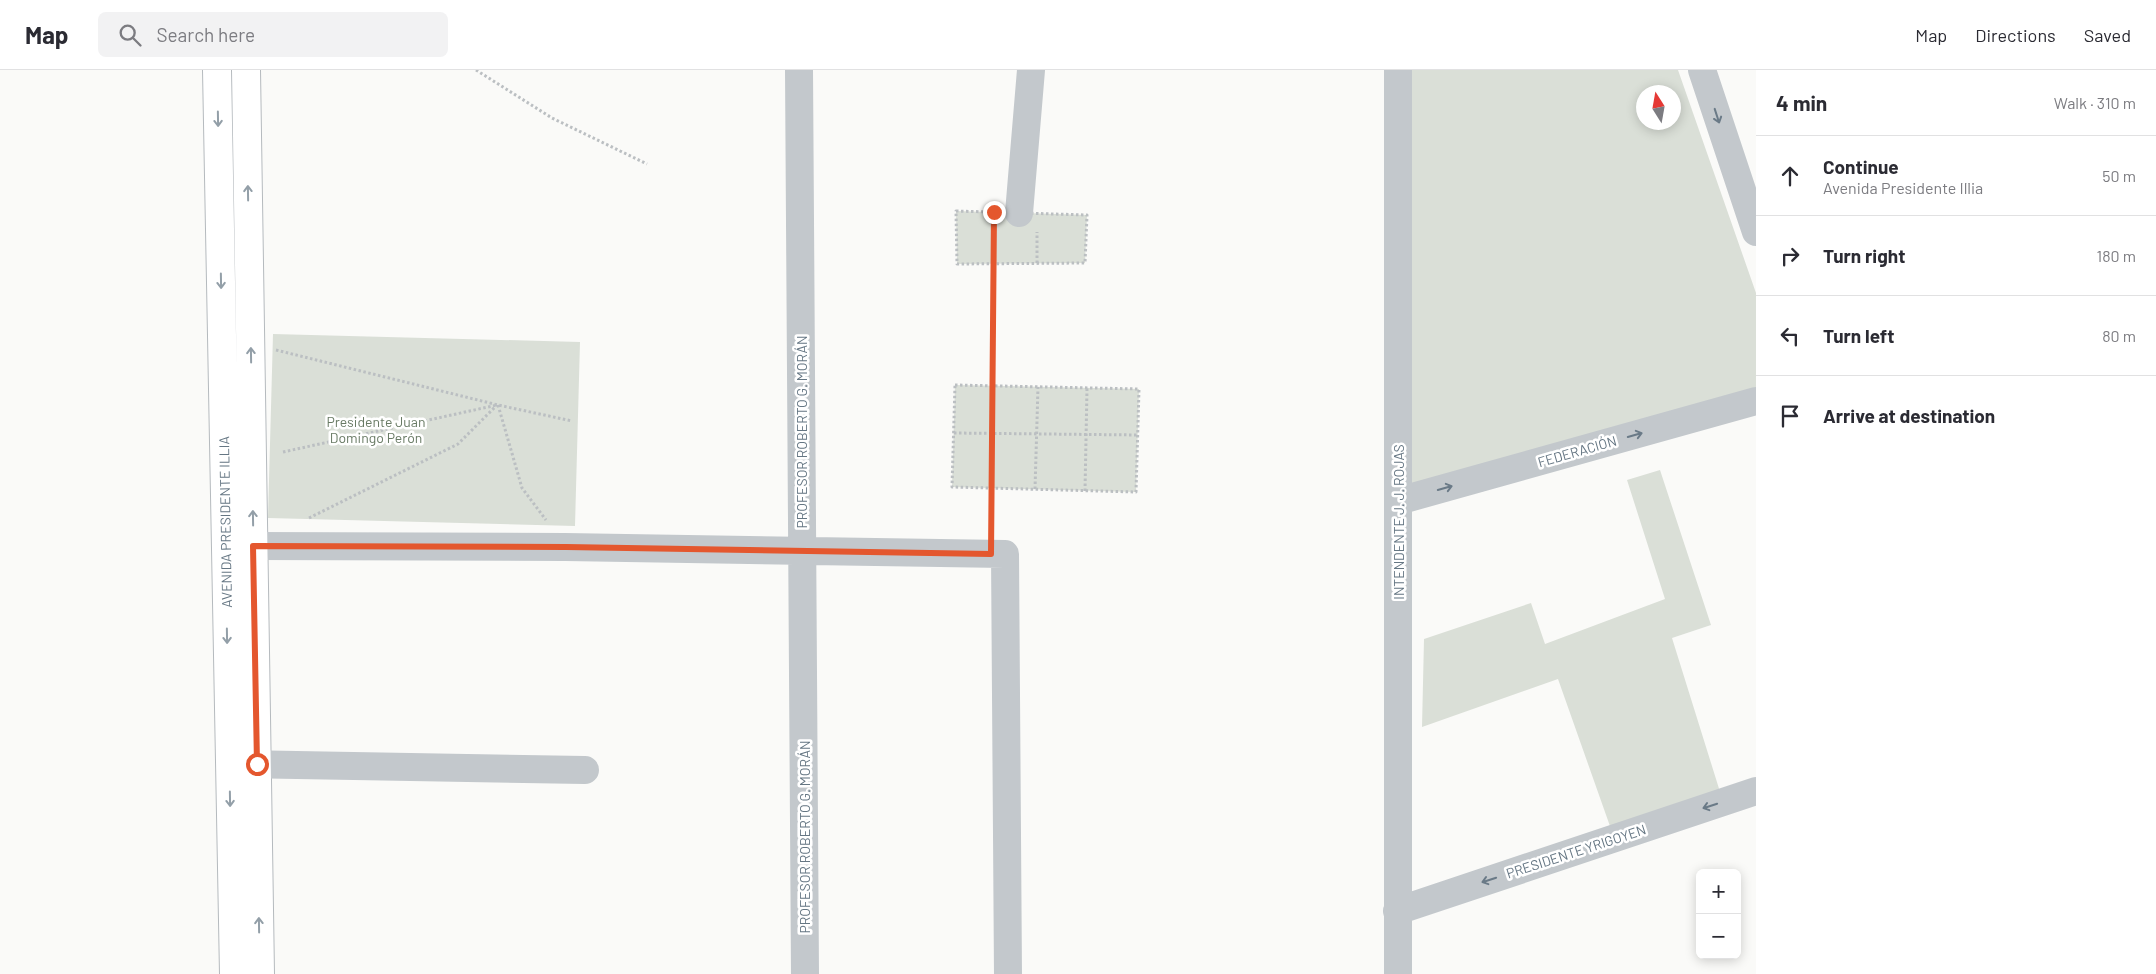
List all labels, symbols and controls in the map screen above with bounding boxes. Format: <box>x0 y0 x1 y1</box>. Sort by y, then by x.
search box <box>98 12 448 57</box>
text: Map <box>25 20 68 49</box>
icon: search <box>116 21 144 49</box>
text: Search here <box>156 23 255 46</box>
text: Map <box>1915 24 1947 46</box>
text: Directions <box>1975 24 2056 46</box>
text: Saved <box>2084 24 2131 46</box>
north arrow <box>1636 85 1681 130</box>
text: 4 min <box>1776 90 1827 115</box>
text: Walk · 310 m <box>2054 93 2136 112</box>
one-way arrow <box>1713 108 1723 124</box>
one-way arrow <box>213 110 223 126</box>
text: Continue <box>1823 155 1899 178</box>
icon: ahead <box>1776 162 1804 190</box>
text: 50 m <box>2102 166 2136 185</box>
text: Avenida Presidente Illia <box>1823 178 1983 197</box>
one-way arrow <box>243 185 253 202</box>
route end <box>983 201 1006 224</box>
icon: right <box>1776 242 1804 270</box>
text: Turn right <box>1823 244 1905 267</box>
text: 180 m <box>2097 246 2136 265</box>
one-way arrow <box>216 272 226 289</box>
icon: left <box>1776 322 1804 350</box>
text: Turn left <box>1823 324 1894 347</box>
text: 80 m <box>2102 326 2136 345</box>
street label: PROFESOR ROBERTO G. MORÁN <box>793 335 810 529</box>
one-way arrow <box>246 348 255 364</box>
icon: arrive <box>1776 402 1804 430</box>
text: Arrive at destination <box>1823 404 1995 427</box>
park label: Presidente Juan Domingo Perón <box>326 413 426 446</box>
one-way arrow <box>1626 429 1642 439</box>
street label: FEDERACIÓN <box>1536 432 1618 470</box>
street label: AVENIDA PRESIDENTE ILLIA <box>215 436 235 608</box>
street label: INTENDENTE J. J. ROJAS <box>1390 444 1407 600</box>
one-way arrow <box>1436 482 1452 492</box>
one-way arrow <box>248 510 258 526</box>
one-way arrow <box>222 628 232 644</box>
street label: PROFESOR ROBERTO G. MORÁN <box>796 740 813 934</box>
route start <box>246 753 269 776</box>
one-way arrow <box>226 790 235 806</box>
one-way arrow <box>1702 802 1718 812</box>
street label: PRESIDENTE YRIGOYEN <box>1504 820 1648 882</box>
map controls <box>1696 869 1741 959</box>
button: + <box>1696 869 1741 914</box>
one-way arrow <box>1482 876 1498 885</box>
button: − <box>1696 914 1741 959</box>
one-way arrow <box>254 918 264 934</box>

